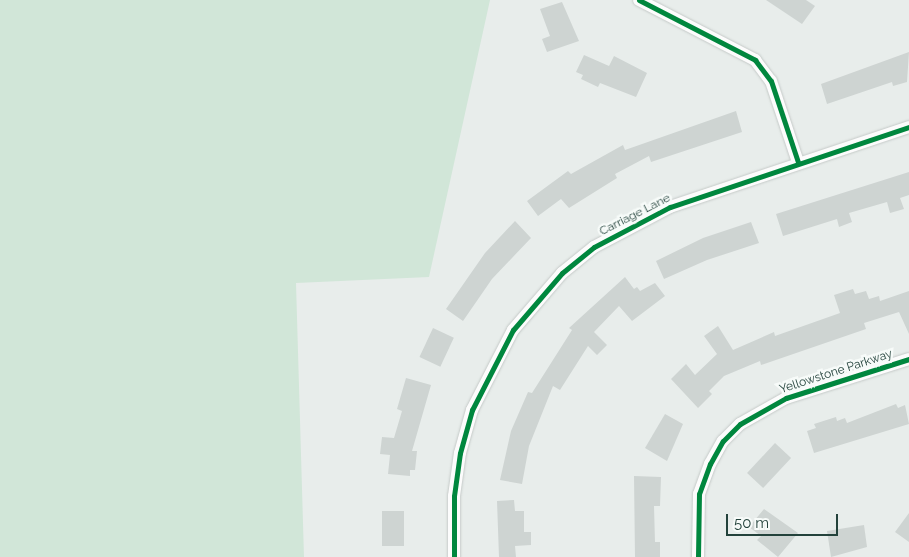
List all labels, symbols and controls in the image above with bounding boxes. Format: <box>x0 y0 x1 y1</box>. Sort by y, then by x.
street label: Carriage Lane <box>597 191 673 239</box>
street label: Yellowstone Parkway <box>778 347 894 397</box>
scale bar <box>729 504 842 536</box>
text: 50 m <box>734 514 769 532</box>

